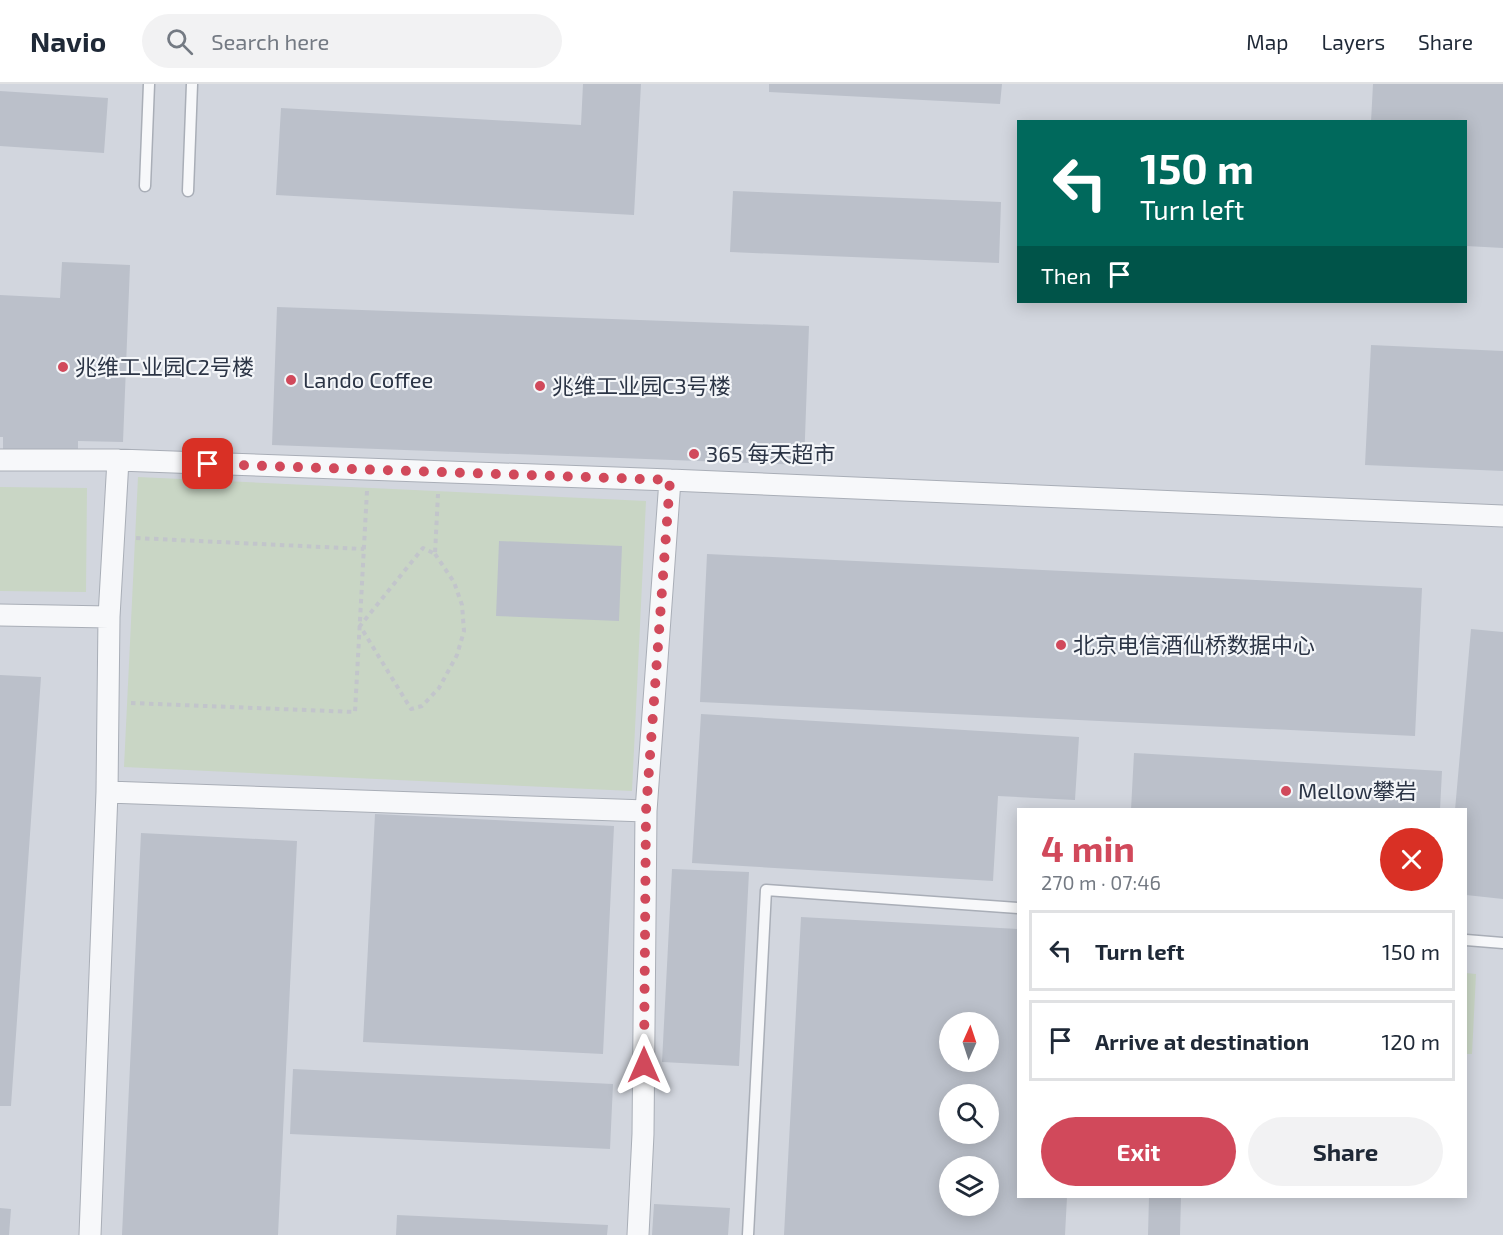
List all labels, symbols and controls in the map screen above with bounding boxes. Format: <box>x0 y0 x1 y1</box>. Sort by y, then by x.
search box <box>142 14 562 68</box>
text: Navio <box>30 24 106 58</box>
icon: search <box>163 25 196 58</box>
text: Search here <box>211 28 329 54</box>
text: Map <box>1246 29 1288 54</box>
text: Layers <box>1321 29 1385 54</box>
text: Share <box>1418 29 1473 54</box>
text: 150 m <box>1140 142 1254 192</box>
icon: left <box>1041 144 1119 222</box>
text: Turn left <box>1140 193 1244 225</box>
icon: arrive <box>1103 258 1136 291</box>
text: Then <box>1041 262 1091 288</box>
place label: 兆维工业园C2号楼 <box>75 353 254 379</box>
marker: 兆维工业园C2号楼 <box>56 360 70 374</box>
place label: Lando Coffee <box>303 366 433 392</box>
place label: 兆维工业园C3号楼 <box>552 372 731 398</box>
marker: Lando Coffee <box>284 373 298 387</box>
marker: 兆维工业园C3号楼 <box>533 379 547 393</box>
pin <box>182 438 233 489</box>
place label: 365 每天超市 <box>706 440 836 466</box>
icon: arrive <box>191 447 224 480</box>
marker: 365 每天超市 <box>687 447 701 461</box>
place label: 北京电信酒仙桥数据中心 <box>1073 631 1315 657</box>
marker: 北京电信酒仙桥数据中心 <box>1054 638 1068 652</box>
place label: Mellow攀岩 <box>1298 777 1417 803</box>
marker: Mellow攀岩 <box>1279 784 1293 798</box>
text: 4 min <box>1041 826 1135 869</box>
button: close <box>1380 828 1443 891</box>
text: 270 m · 07:46 <box>1041 870 1161 894</box>
icon: left <box>1044 934 1077 967</box>
text: Turn left <box>1095 938 1184 964</box>
text: 150 m <box>1382 938 1440 964</box>
north arrow <box>939 1012 999 1072</box>
map controls <box>939 1012 999 1216</box>
icon: arrive <box>1044 1024 1077 1057</box>
text: Arrive at destination <box>1095 1028 1309 1054</box>
text: 120 m <box>1381 1028 1440 1054</box>
position arrow <box>612 1033 676 1097</box>
button: search <box>939 1084 999 1144</box>
button: Exit <box>1041 1117 1236 1186</box>
button: Share <box>1248 1117 1443 1186</box>
button: layers <box>939 1156 999 1216</box>

